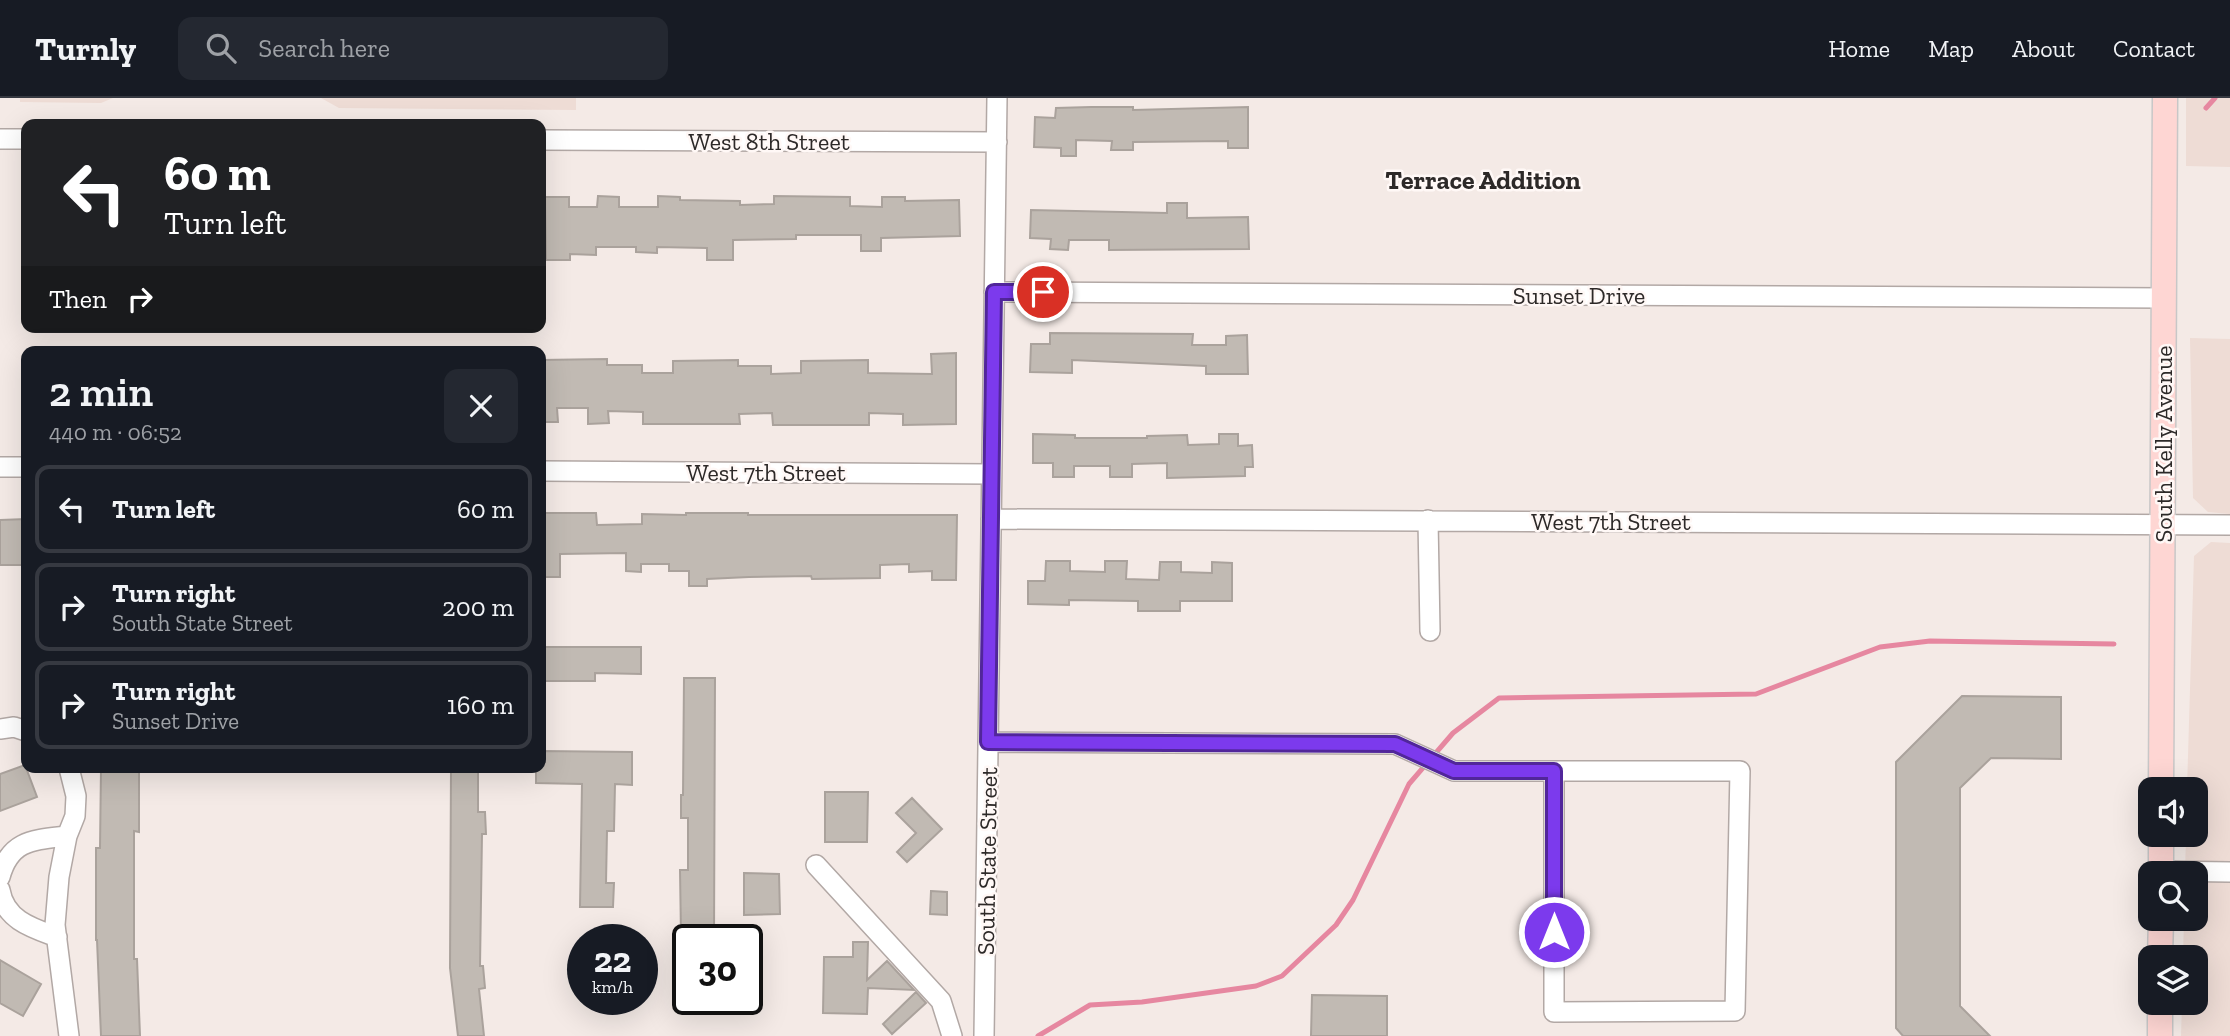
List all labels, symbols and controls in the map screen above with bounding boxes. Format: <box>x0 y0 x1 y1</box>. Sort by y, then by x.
search box <box>178 17 668 80</box>
text: Turnly <box>35 29 136 68</box>
icon: search <box>202 29 240 67</box>
text: Search here <box>258 32 390 64</box>
text: Home <box>1828 34 1890 63</box>
text: Map <box>1928 34 1974 63</box>
text: About <box>2012 34 2075 63</box>
text: Contact <box>2113 34 2195 63</box>
street label: West 8th Street <box>688 127 850 156</box>
text: 60 m <box>164 144 271 203</box>
icon: left <box>49 147 140 238</box>
district label: Terrace Addition <box>1385 164 1581 196</box>
text: Turn left <box>164 204 286 242</box>
pin <box>1013 262 1073 322</box>
icon: arrive <box>1024 273 1062 311</box>
icon: right <box>121 280 159 318</box>
street label: Sunset Drive <box>1513 281 1645 310</box>
text: Then <box>49 283 107 315</box>
street label: South Kelly Avenue <box>2149 345 2178 543</box>
text: 2 min <box>49 366 153 417</box>
button: close <box>444 369 518 443</box>
text: 440 m · 06:52 <box>49 418 182 446</box>
street label: West 7th Street <box>686 458 846 487</box>
icon: left <box>53 490 91 528</box>
text: Turn left <box>112 493 215 525</box>
text: 60 m <box>457 493 514 525</box>
street label: West 7th Street <box>1531 507 1691 536</box>
text: Turn right <box>112 577 235 609</box>
icon: right <box>53 588 91 626</box>
text: 200 m <box>442 591 514 623</box>
text: South State Street <box>112 609 292 637</box>
text: Turn right <box>112 675 235 707</box>
icon: right <box>53 686 91 724</box>
text: 160 m <box>447 689 514 721</box>
text: Sunset Drive <box>112 707 239 735</box>
street label: South State Street <box>971 767 1003 955</box>
map controls <box>2138 777 2208 1015</box>
button: sound <box>2138 777 2208 847</box>
button: search <box>2138 861 2208 931</box>
position arrow <box>1517 895 1591 969</box>
speed limit sign: 30 <box>672 924 763 1015</box>
text: 22 <box>594 939 631 981</box>
button: layers <box>2138 945 2208 1015</box>
text: km/h <box>592 976 633 998</box>

